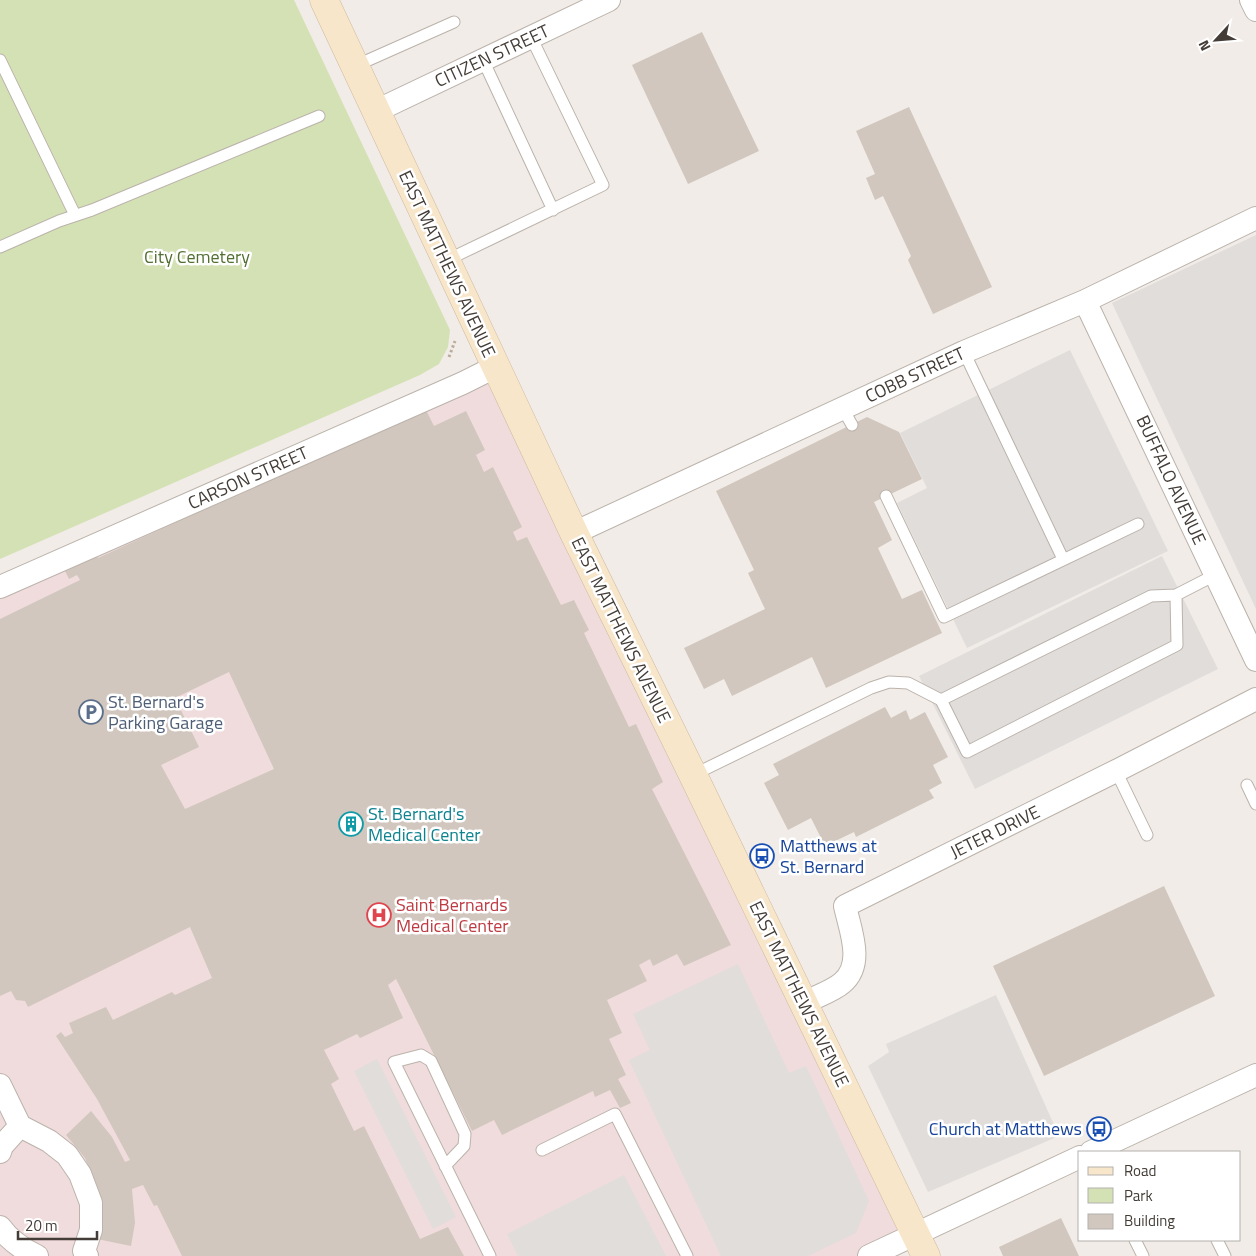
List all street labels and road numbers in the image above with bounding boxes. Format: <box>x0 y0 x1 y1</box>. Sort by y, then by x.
street label: CITIZEN STREET <box>430 17 554 94</box>
street label: EAST MATTHEWS AVENUE <box>392 166 503 362</box>
street label: COBB STREET <box>860 339 970 409</box>
street label: BUFFALO AVENUE <box>1130 411 1213 549</box>
street label: CARSON STREET <box>183 439 313 516</box>
street label: EAST MATTHEWS AVENUE <box>565 532 678 727</box>
street label: JETER DRIVE <box>945 798 1044 865</box>
street label: EAST MATTHEWS AVENUE <box>743 896 856 1091</box>

